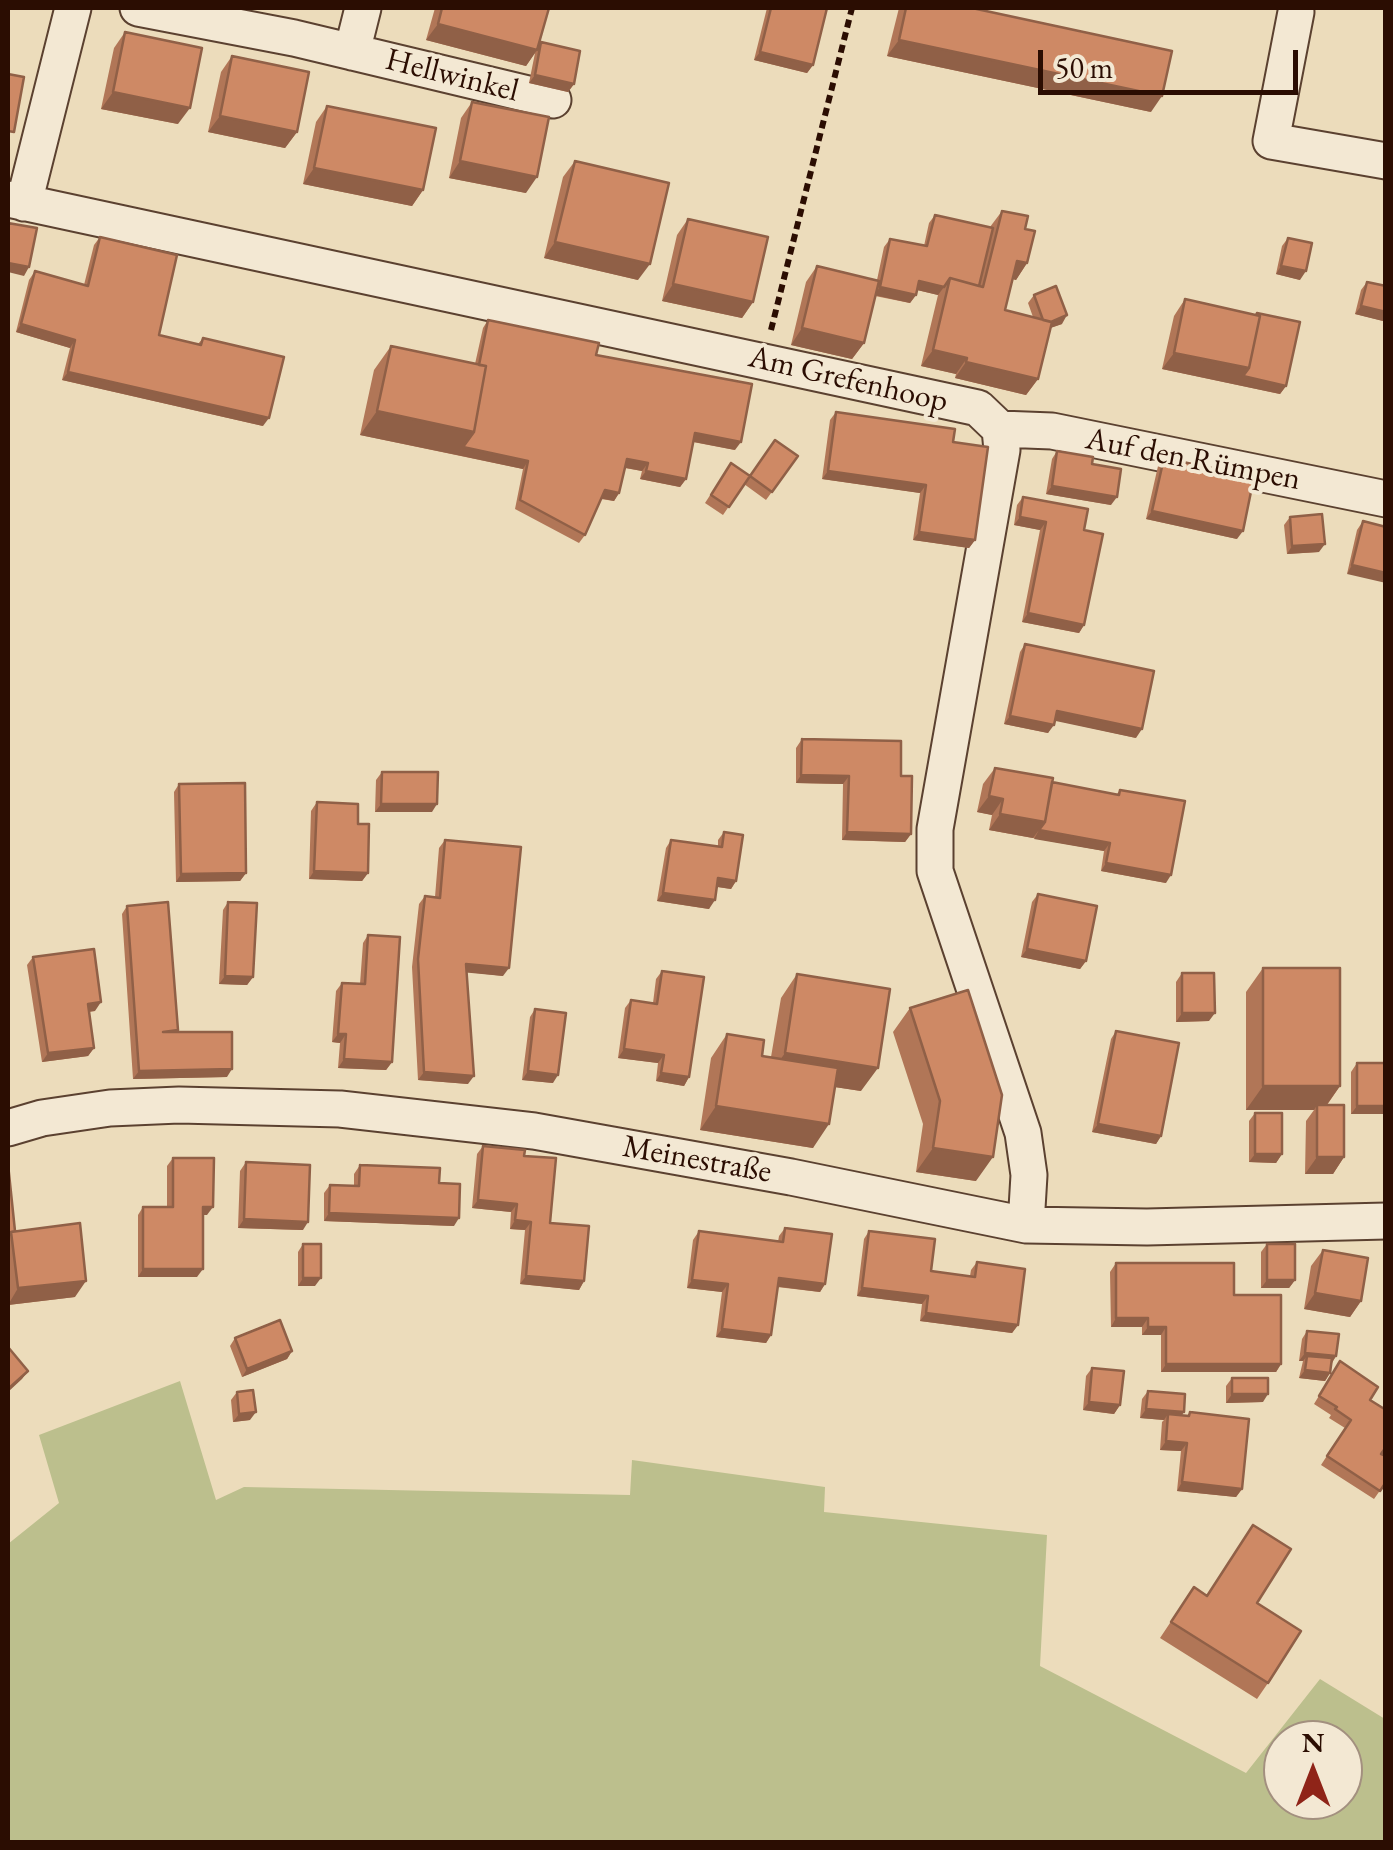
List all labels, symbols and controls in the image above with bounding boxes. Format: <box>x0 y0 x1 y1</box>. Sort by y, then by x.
scale bar <box>1043 30 1303 92</box>
street label: Hellwinkel <box>382 41 522 111</box>
text: 50 m <box>1055 48 1113 87</box>
street label: Am Grefenhoop <box>745 338 951 422</box>
street label: Auf den Rümpen <box>1082 420 1304 500</box>
street label: Meinestraße <box>620 1128 774 1192</box>
north arrow <box>1263 1720 1363 1820</box>
text: N <box>1302 1724 1324 1760</box>

